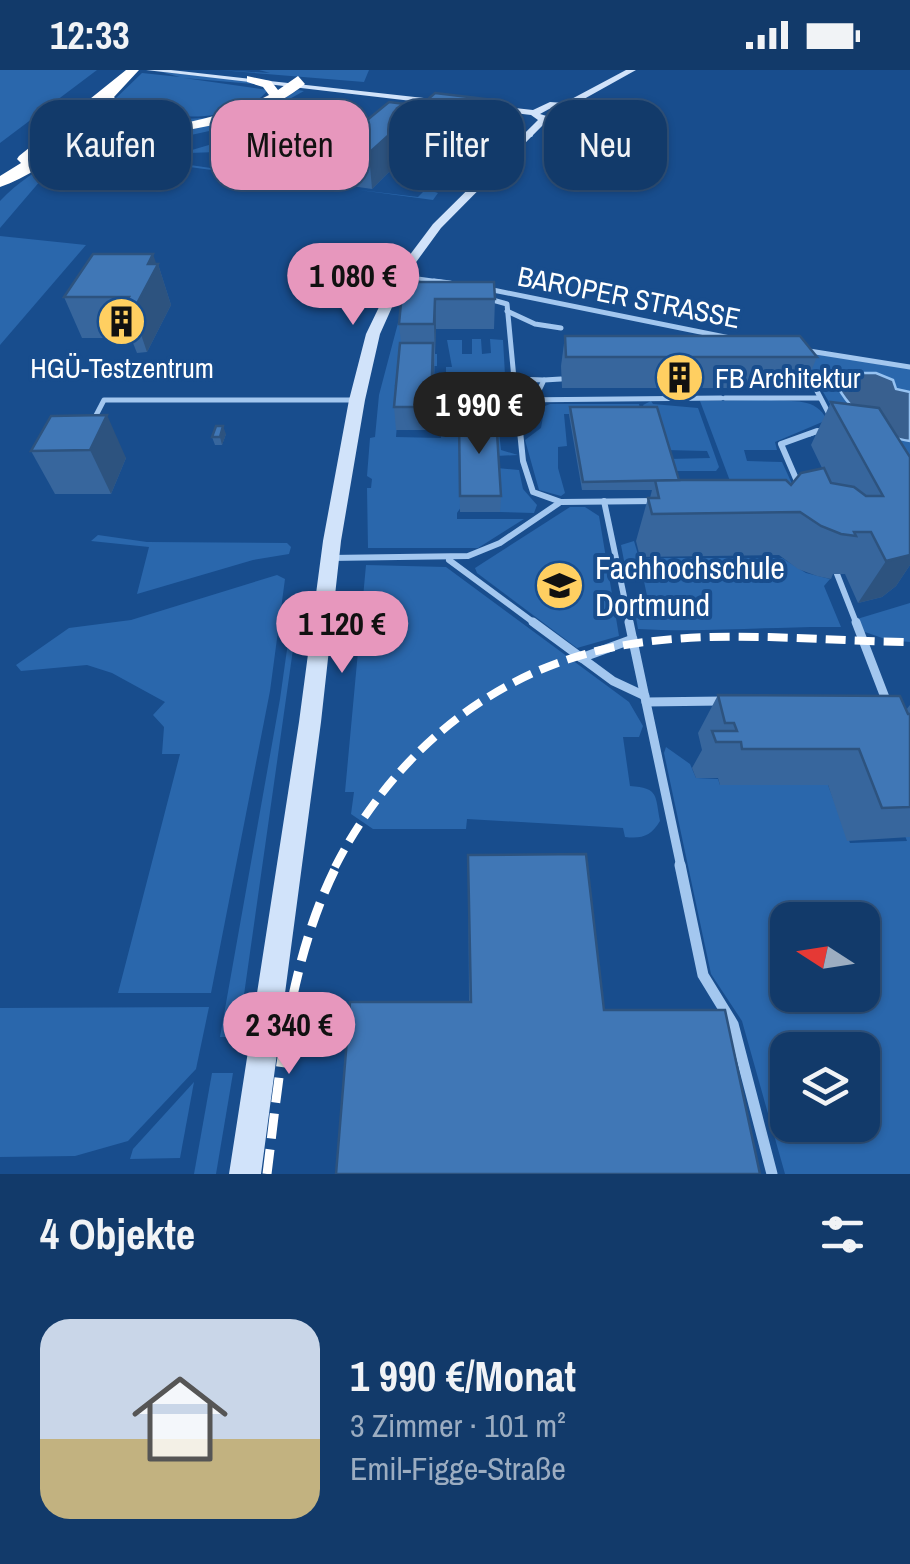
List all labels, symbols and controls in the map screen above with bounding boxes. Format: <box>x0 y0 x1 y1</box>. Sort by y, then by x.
text: 12:33 <box>50 10 130 61</box>
chip: Kaufen <box>30 100 191 190</box>
chip: Mieten <box>211 100 369 190</box>
chip: Filter <box>389 100 524 190</box>
chip: Neu <box>544 100 667 190</box>
pin: 1 080 € <box>261 243 445 328</box>
text: 1 080 € <box>309 254 397 297</box>
street label: BAROPER STRASSE <box>515 257 743 337</box>
building icon: HGÜ-Testzentrum <box>96 295 148 347</box>
place label: HGÜ-Testzentrum <box>30 349 214 387</box>
building icon: FB Architektur <box>654 352 706 404</box>
place label: FB Architektur <box>715 359 861 397</box>
pin: 1 990 € <box>387 372 571 457</box>
text: 1 990 € <box>435 383 523 426</box>
place label: Fachhochschule Dortmund <box>595 546 785 626</box>
school or university icon: Fachhochschule Dortmund <box>534 560 586 612</box>
pin: 1 120 € <box>250 591 434 676</box>
text: 1 120 € <box>298 602 386 645</box>
north arrow <box>770 902 880 1012</box>
map controls <box>770 902 880 1142</box>
pin: 2 340 € <box>197 992 381 1077</box>
text: 2 340 € <box>245 1003 333 1046</box>
button: layers <box>770 1032 880 1142</box>
text: 4 Objekte <box>40 1206 195 1262</box>
icon: filters <box>815 1207 870 1262</box>
text: 1 990 €/Monat <box>350 1348 576 1404</box>
icon: home <box>120 1359 240 1479</box>
text: 3 Zimmer · 101 m² <box>350 1404 566 1447</box>
text: Emil-Figge-Straße <box>350 1447 566 1490</box>

